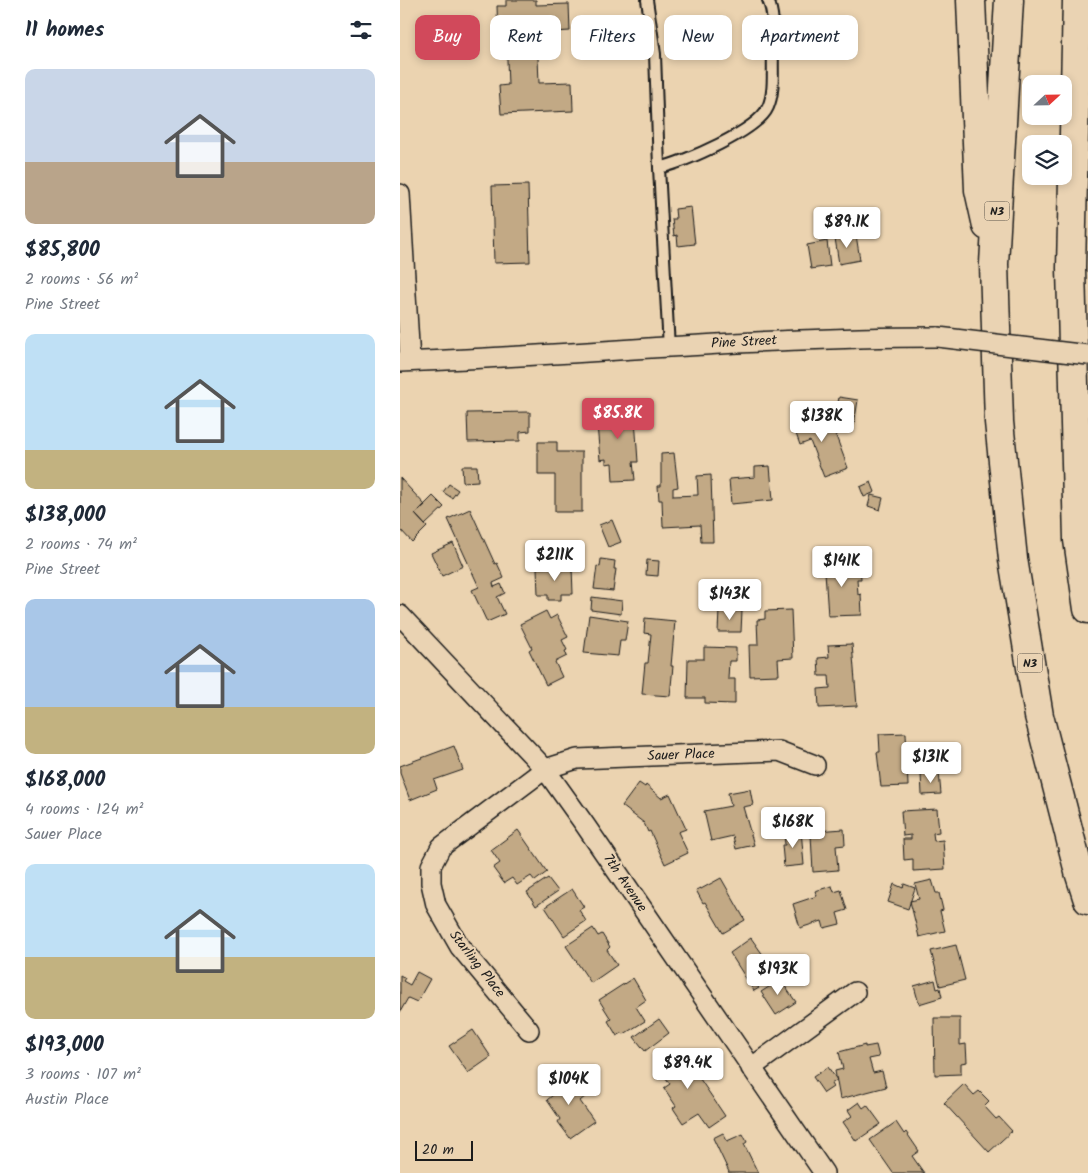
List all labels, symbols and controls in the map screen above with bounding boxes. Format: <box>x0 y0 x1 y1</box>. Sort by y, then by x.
text: 11 homes <box>25 14 104 47</box>
chip: Buy <box>415 15 480 60</box>
chip: Rent <box>490 15 561 60</box>
chip: Filters <box>571 15 654 60</box>
chip: New <box>664 15 732 60</box>
chip: Apartment <box>742 15 858 60</box>
icon: filters <box>347 16 375 44</box>
north arrow <box>1022 75 1072 125</box>
map controls <box>1022 75 1072 185</box>
icon: home <box>155 101 245 191</box>
button: layers <box>1022 135 1072 185</box>
road number: N3 <box>984 202 1010 220</box>
pin: $89.1K <box>806 206 888 249</box>
text: $89.1K <box>824 210 870 235</box>
text: $85,800 <box>25 234 100 267</box>
text: 2 rooms · 56 m² <box>25 267 138 292</box>
text: Pine Street <box>25 292 100 317</box>
street label: Pine Street <box>711 329 778 355</box>
icon: home <box>155 366 245 456</box>
pin: $85.8K <box>577 398 659 440</box>
pin: $138K <box>787 400 857 443</box>
text: $85.8K <box>593 401 643 426</box>
text: $138K <box>801 404 843 429</box>
text: $138,000 <box>25 499 105 532</box>
text: 2 rooms · 74 m² <box>25 532 137 557</box>
pin: $211K <box>520 540 590 582</box>
text: $211K <box>536 543 574 568</box>
pin: $141K <box>807 546 877 588</box>
text: $141K <box>823 549 861 574</box>
text: Pine Street <box>25 557 100 582</box>
pin: $143K <box>695 578 765 621</box>
text: $143K <box>709 582 751 607</box>
icon: home <box>155 631 245 721</box>
road number: N3 <box>1018 654 1042 672</box>
pin: $131K <box>896 742 966 784</box>
street label: Sauer Place <box>647 743 716 767</box>
text: $131K <box>912 745 950 770</box>
text: $168,000 <box>25 764 105 797</box>
text: 4 rooms · 124 m² <box>25 797 143 822</box>
pin: $168K <box>758 806 828 849</box>
text: $168K <box>772 810 814 835</box>
text: Sauer Place <box>25 822 102 847</box>
street label: 7th Avenue <box>597 849 653 917</box>
icon: home <box>155 896 245 986</box>
street label: Starling Place <box>443 925 511 1003</box>
pin: $193K <box>743 954 813 996</box>
text: $193K <box>758 957 798 982</box>
text: $193,000 <box>25 1029 104 1062</box>
pin: $89.4K <box>647 1048 729 1090</box>
text: $89.4K <box>663 1051 713 1076</box>
text: 3 rooms · 107 m² <box>25 1062 141 1087</box>
pin: $104K <box>534 1064 604 1106</box>
text: $104K <box>549 1067 589 1092</box>
text: Austin Place <box>25 1087 109 1112</box>
scale bar <box>415 1138 472 1161</box>
text: 20 m <box>422 1139 454 1161</box>

